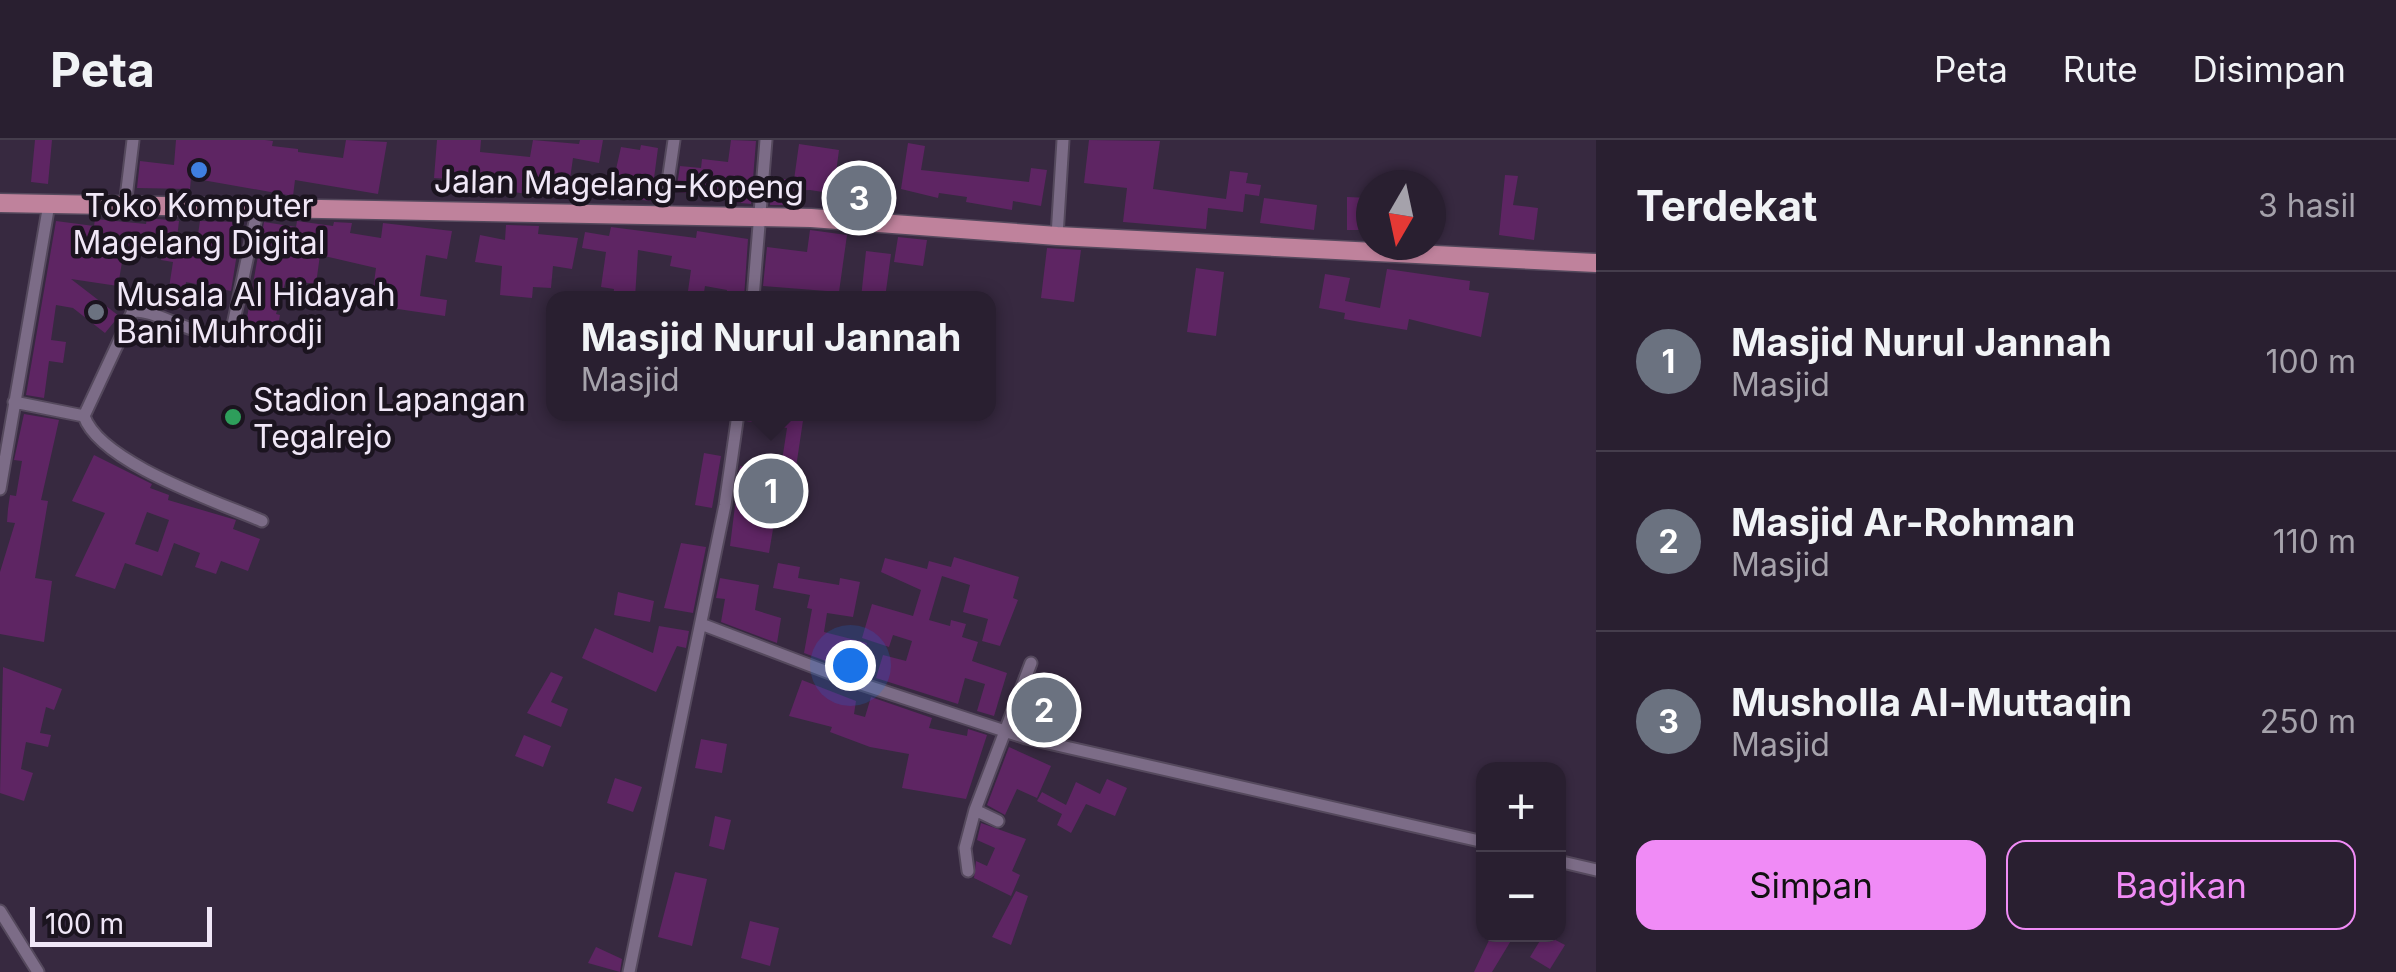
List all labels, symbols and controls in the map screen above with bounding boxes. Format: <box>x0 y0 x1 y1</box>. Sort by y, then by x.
text: Peta <box>50 40 155 99</box>
text: Peta <box>1934 48 2008 90</box>
text: Rute <box>2063 48 2138 90</box>
text: Disimpan <box>2193 48 2346 90</box>
marker: Toko Komputer Magelang Digital <box>188 159 210 181</box>
pin: 3 <box>826 160 892 236</box>
street label: Jalan Magelang-Kopeng <box>434 161 804 207</box>
north arrow <box>1356 170 1446 260</box>
text: Terdekat <box>1636 180 1817 231</box>
place label: Toko Komputer Magelang Digital <box>73 186 325 262</box>
text: 3 hasil <box>2258 186 2356 225</box>
place label: Musala Al Hidayah Bani Muhrodji <box>116 275 396 351</box>
popup <box>546 291 996 421</box>
marker: Musala Al Hidayah Bani Muhrodji <box>85 301 107 323</box>
text: Masjid Nurul Jannah <box>581 314 961 360</box>
text: Masjid Nurul Jannah <box>1731 319 2112 365</box>
text: 1 <box>1662 342 1675 381</box>
text: 100 m <box>2266 342 2356 381</box>
text: Masjid <box>581 360 680 399</box>
text: Masjid <box>1731 365 1830 404</box>
place label: Stadion Lapangan Tegalrejo <box>253 380 526 456</box>
marker: Stadion Lapangan Tegalrejo <box>222 406 244 428</box>
pin: 1 <box>738 454 804 528</box>
text: Masjid Ar-Rohman <box>1731 499 2075 545</box>
text: 2 <box>1658 522 1679 561</box>
text: 110 m <box>2273 522 2356 561</box>
text: Masjid <box>1731 545 1830 584</box>
your location <box>825 640 876 691</box>
pin: 2 <box>1012 672 1076 748</box>
text: Musholla Al-Muttaqin <box>1731 679 2132 725</box>
text: 3 <box>1658 702 1679 741</box>
text: 250 m <box>2260 702 2356 741</box>
text: Masjid <box>1731 725 1830 764</box>
map controls <box>1476 762 1566 942</box>
button: + <box>1476 762 1566 852</box>
button: Simpan <box>1636 840 1986 930</box>
button: Bagikan <box>2006 840 2356 930</box>
button: − <box>1476 852 1566 942</box>
scale bar <box>30 902 212 946</box>
text: 100 m <box>45 907 124 941</box>

